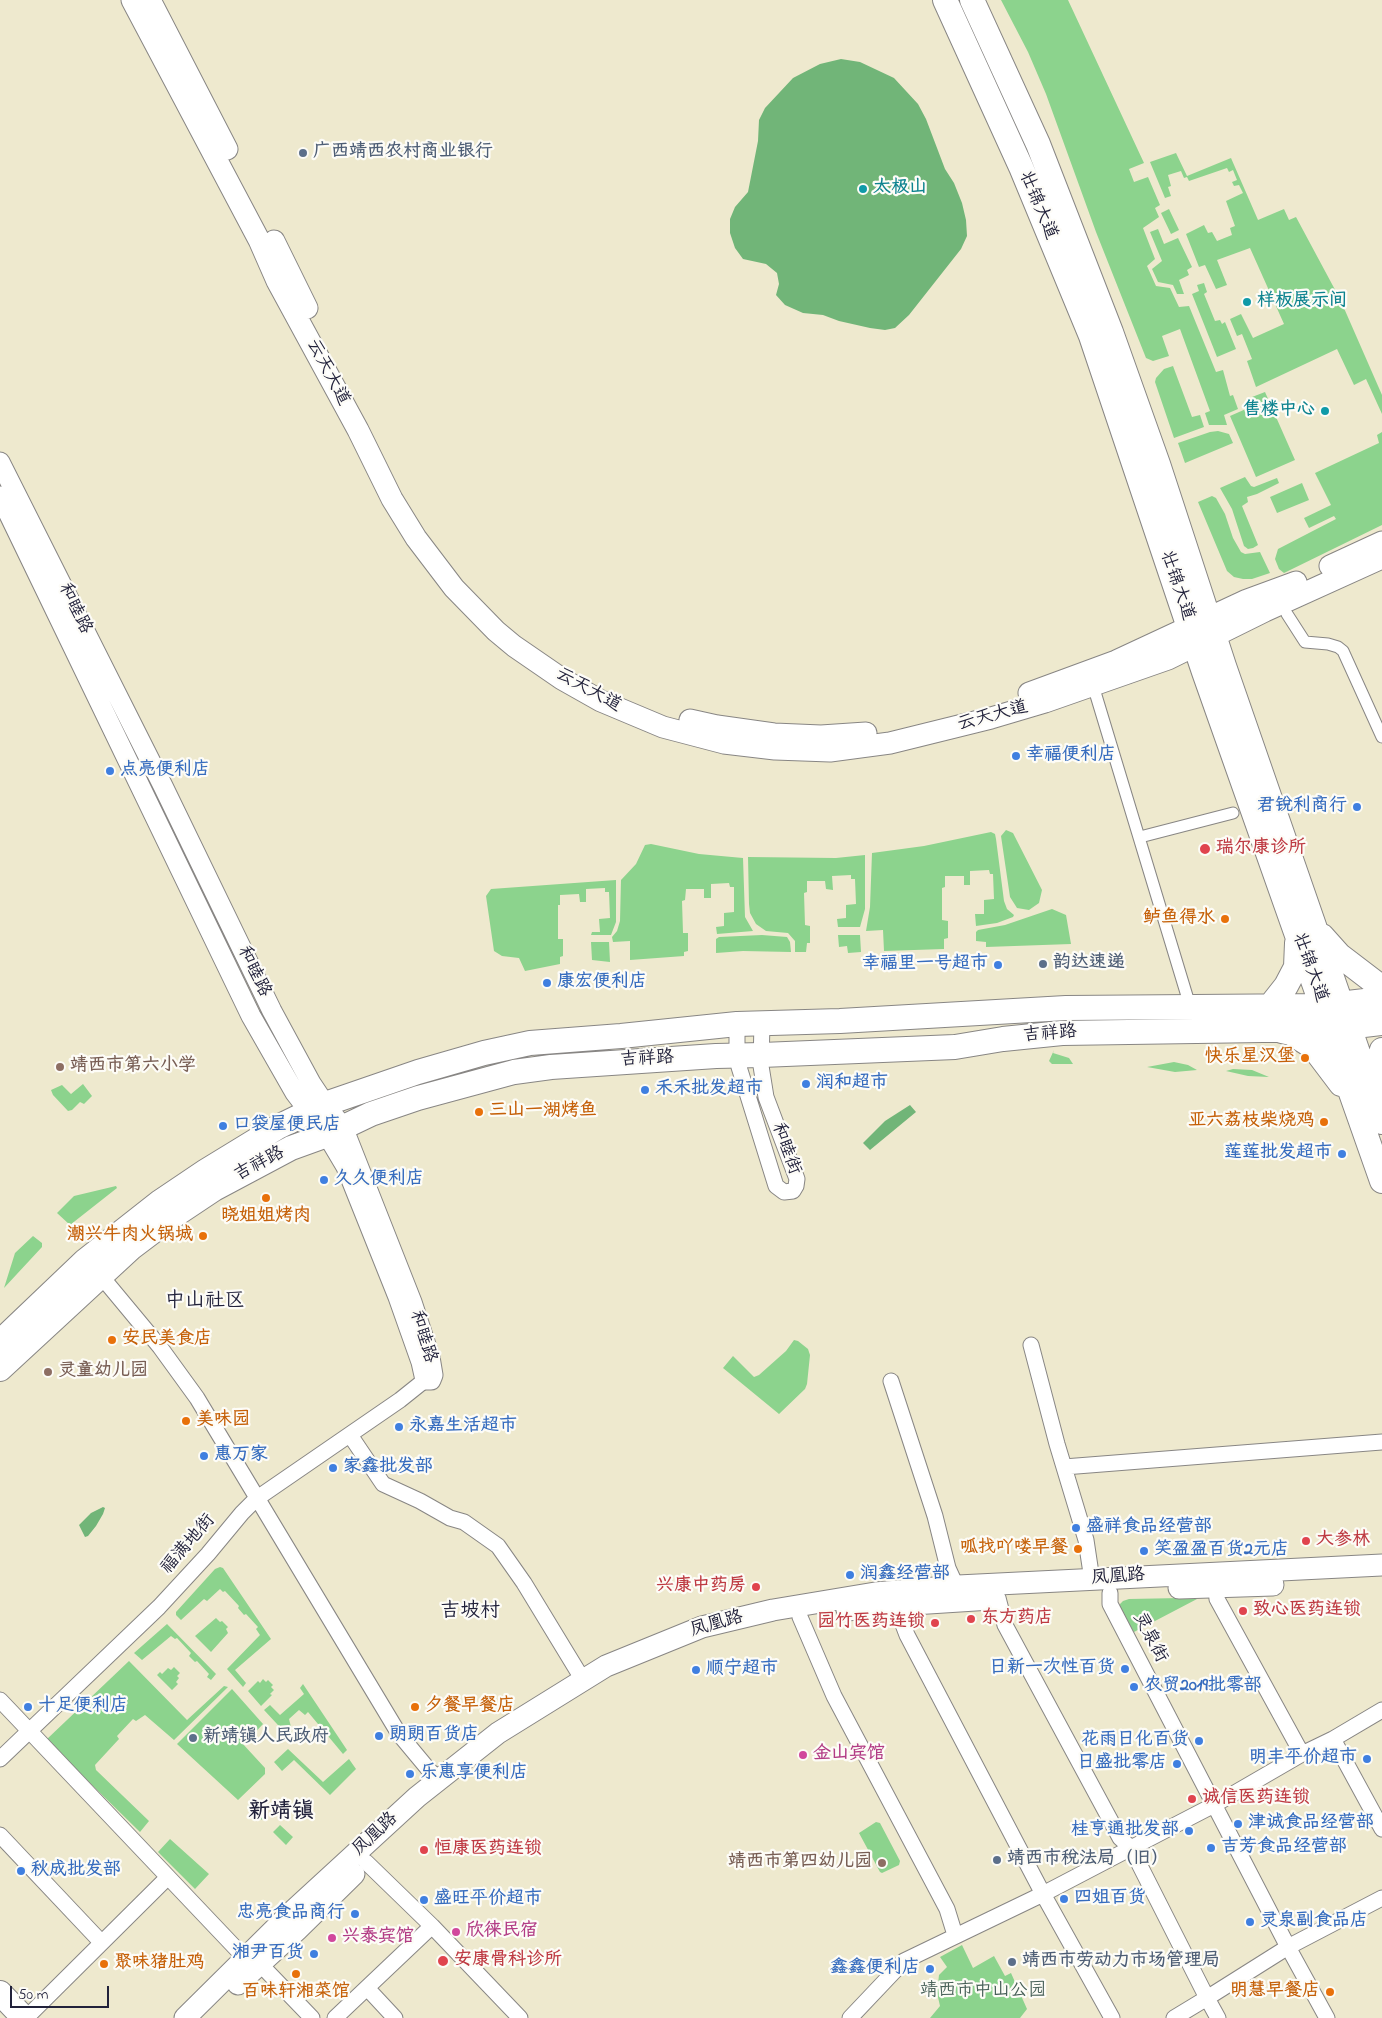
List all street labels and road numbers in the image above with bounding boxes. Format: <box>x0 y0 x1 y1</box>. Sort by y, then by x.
street label: 壮锦大道 <box>1013 169 1061 243</box>
street label: 云天大道 <box>301 336 353 410</box>
street label: 壮锦大道 <box>1154 548 1198 624</box>
street label: 和睦路 <box>52 580 96 638</box>
street label: 云天大道 <box>551 664 625 718</box>
street label: 云天大道 <box>955 697 1031 737</box>
street label: 壮锦大道 <box>1287 930 1331 1006</box>
street label: 和睦路 <box>231 943 275 1001</box>
street label: 吉祥路 <box>1022 1022 1078 1048</box>
street label: 吉祥路 <box>619 1048 675 1072</box>
street label: 和睦街 <box>766 1120 804 1178</box>
street label: 吉祥路 <box>231 1143 289 1187</box>
street label: 和睦路 <box>404 1308 440 1366</box>
street label: 福满地街 <box>157 1511 221 1579</box>
street label: 凤凰路 <box>1090 1565 1146 1591</box>
street label: 凤凰路 <box>688 1607 746 1643</box>
street label: 灵泉街 <box>1127 1609 1171 1667</box>
street label: 凤凰路 <box>349 1809 403 1861</box>

